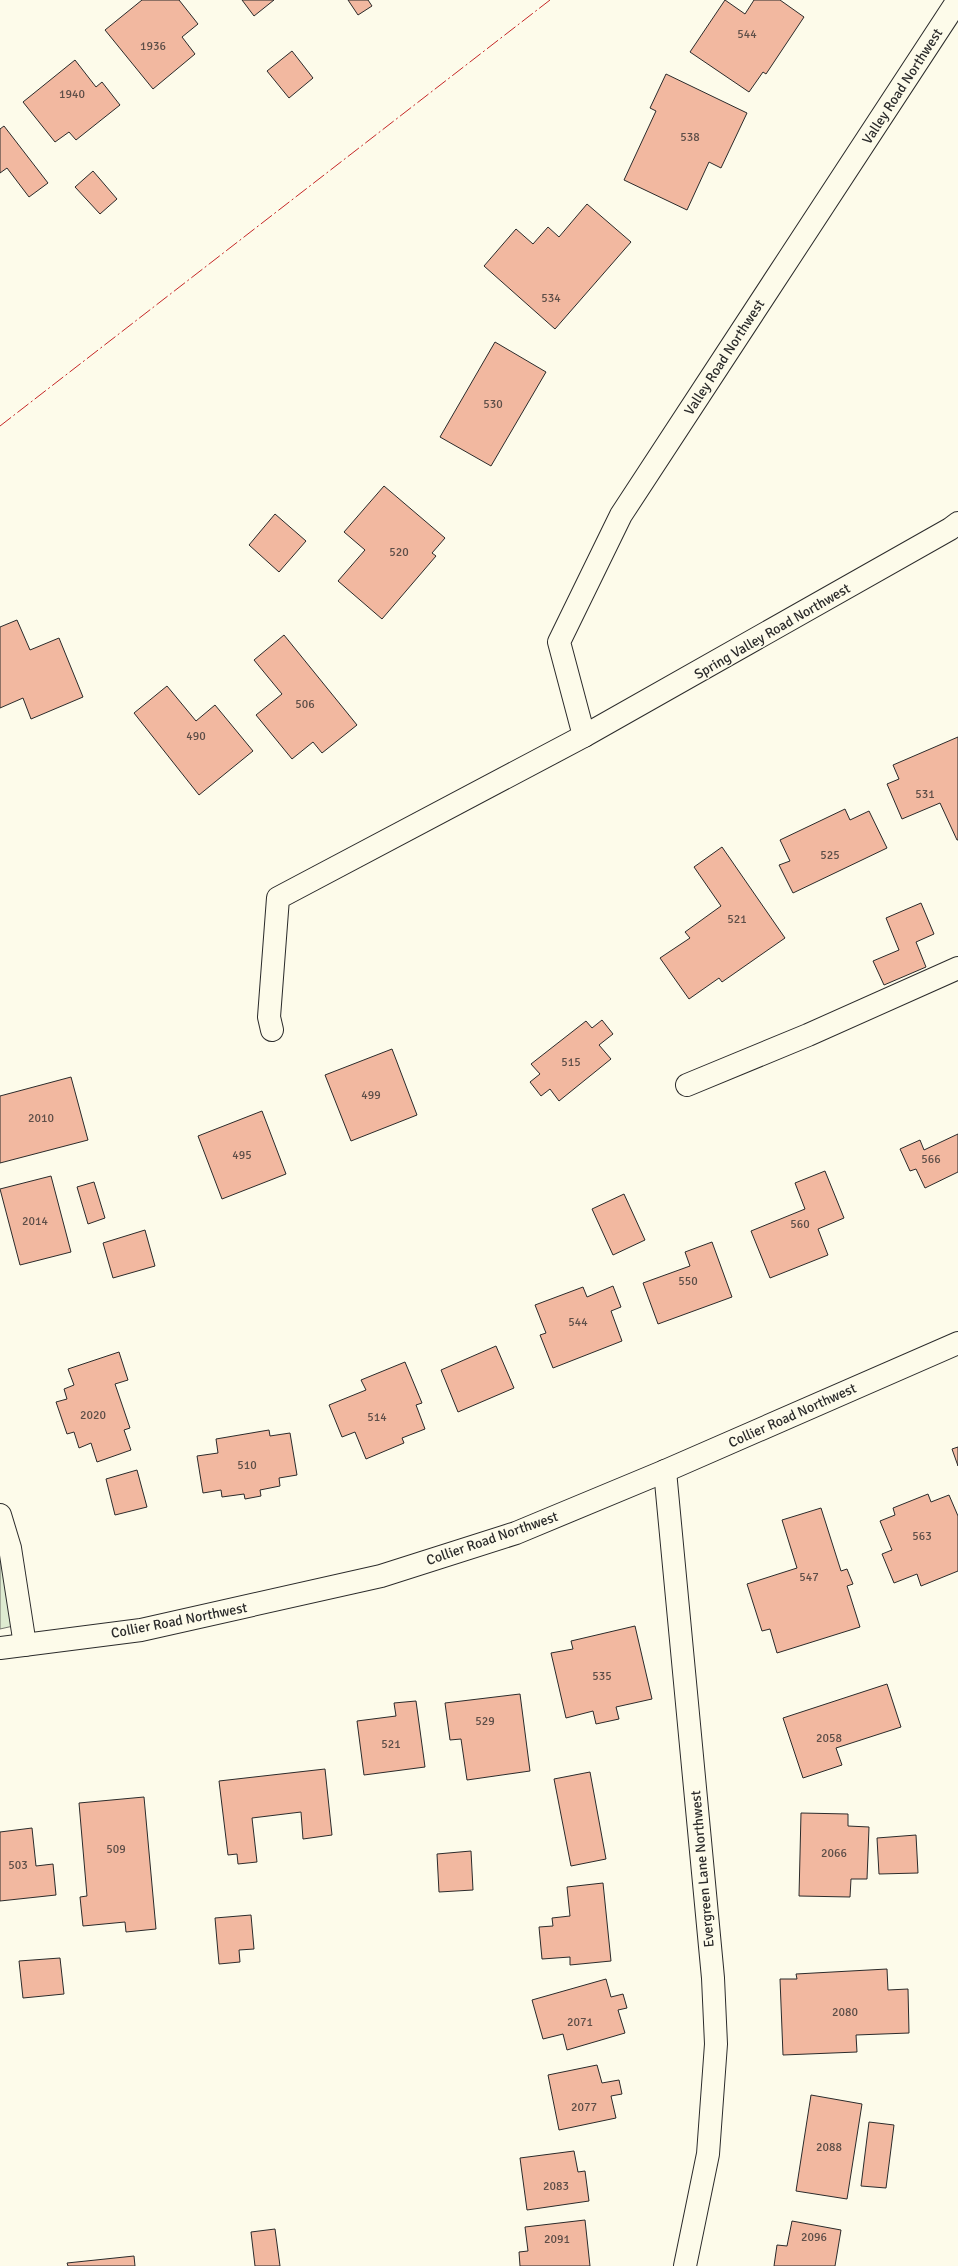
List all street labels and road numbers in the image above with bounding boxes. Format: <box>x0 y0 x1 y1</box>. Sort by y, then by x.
street label: Valley Road Northwest <box>859 25 946 147</box>
street label: Valley Road Northwest <box>681 296 768 418</box>
street label: Spring Valley Road Northwest <box>691 580 853 683</box>
street label: Collier Road Northwest <box>726 1380 859 1451</box>
street label: Collier Road Northwest <box>424 1508 560 1569</box>
street label: Collier Road Northwest <box>110 1599 249 1642</box>
street label: Evergreen Lane Northwest <box>687 1790 718 1948</box>

